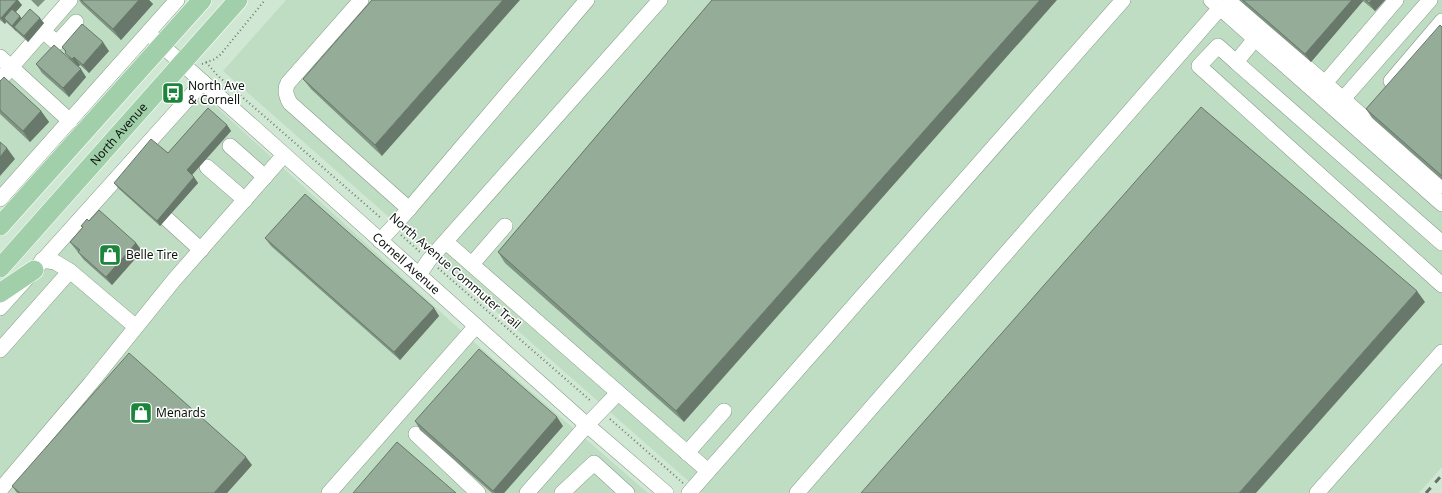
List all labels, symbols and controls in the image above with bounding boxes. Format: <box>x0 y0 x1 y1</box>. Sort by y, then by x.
place label: North Ave & Cornell <box>188 77 245 108</box>
bus stop icon: North Ave & Cornell <box>160 80 186 106</box>
street label: North Avenue <box>86 99 151 169</box>
street label: North Avenue Commuter Trail <box>386 209 525 332</box>
street label: Cornell Avenue <box>369 228 444 298</box>
shop icon: Belle Tire <box>97 242 123 268</box>
place label: Belle Tire <box>126 246 178 263</box>
shop icon: Menards <box>128 400 154 426</box>
place label: Menards <box>156 404 206 421</box>

